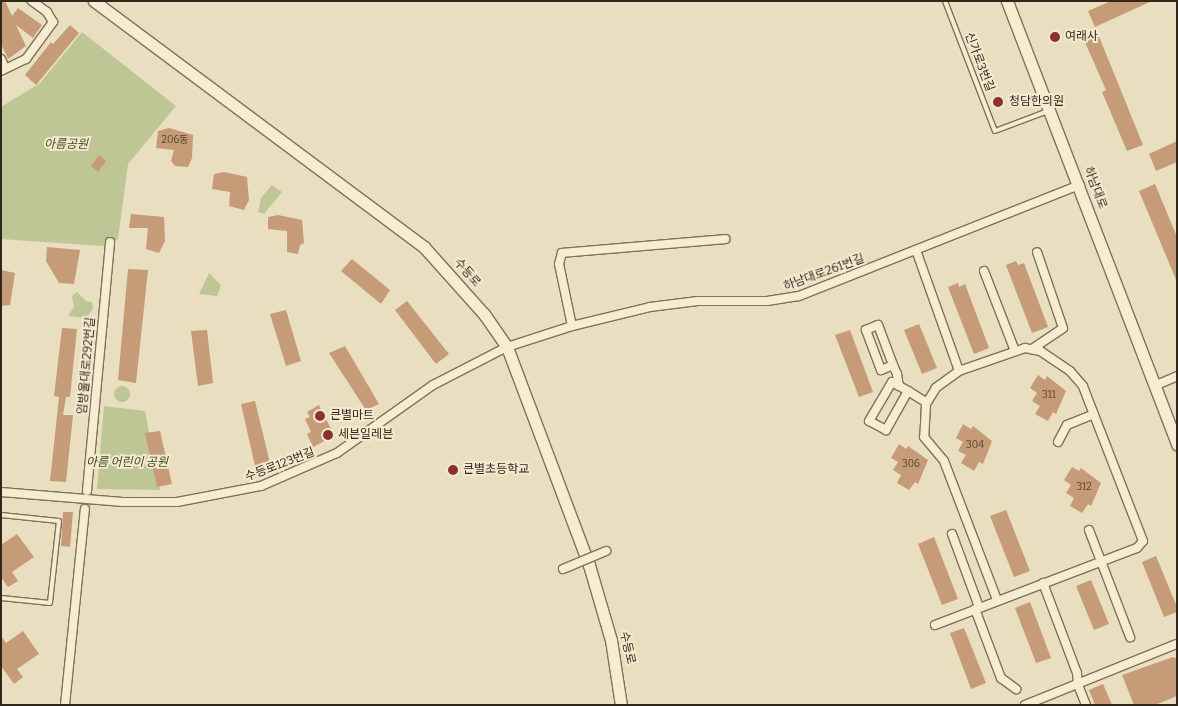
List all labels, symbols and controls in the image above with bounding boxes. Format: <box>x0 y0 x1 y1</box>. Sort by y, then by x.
street label: 신가로3번길 <box>961 30 997 94</box>
place label: 여래사 <box>1065 30 1098 44</box>
marker: 여래사 <box>1049 31 1061 43</box>
marker: 청담한의원 <box>991 95 1005 109</box>
place label: 청담한의원 <box>1009 95 1064 109</box>
house number: 206동 <box>162 135 188 147</box>
park label: 아름공원 <box>44 138 88 152</box>
street label: 하남대로 <box>1080 165 1110 211</box>
street label: 하남대로261번길 <box>782 252 866 294</box>
street label: 수등로 <box>451 256 483 290</box>
street label: 임방울대로292번길 <box>76 317 98 415</box>
house number: 311 <box>1042 390 1056 402</box>
place label: 큰별마트 <box>330 409 374 423</box>
marker: 큰별마트 <box>314 410 326 422</box>
place label: 세븐일레븐 <box>338 428 393 442</box>
marker: 세븐일레븐 <box>322 429 334 441</box>
house number: 304 <box>966 440 984 452</box>
street label: 수등로123번길 <box>243 445 317 485</box>
park label: 아름 어린이 공원 <box>86 456 168 470</box>
house number: 306 <box>902 459 920 471</box>
place label: 큰별초등학교 <box>463 463 529 477</box>
marker: 큰별초등학교 <box>447 464 459 476</box>
house number: 312 <box>1076 482 1092 494</box>
street label: 수등로 <box>616 630 638 666</box>

